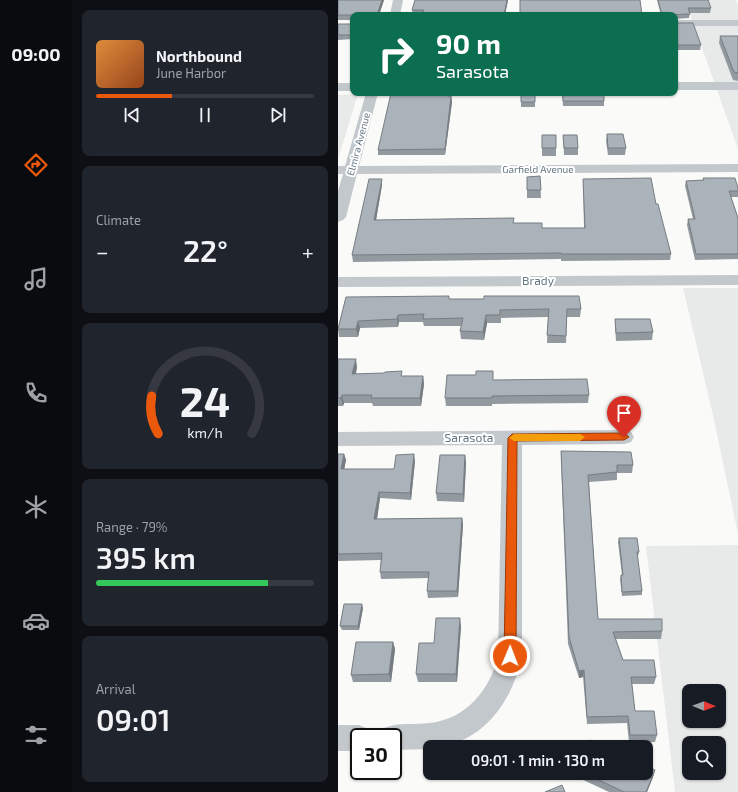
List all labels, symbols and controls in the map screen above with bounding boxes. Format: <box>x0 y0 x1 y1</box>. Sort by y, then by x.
text: 90 m <box>436 26 501 60</box>
icon: right <box>370 28 422 80</box>
text: 09:00 <box>11 43 61 65</box>
text: Northbound <box>156 47 242 65</box>
text: Sarasota <box>436 60 509 82</box>
text: June Harbor <box>156 65 226 81</box>
icon: previous <box>121 104 143 126</box>
icon: pause <box>194 104 216 126</box>
icon: next <box>267 104 289 126</box>
street label: Elmira Avenue <box>344 111 372 177</box>
icon: directions <box>22 151 50 179</box>
street label: Garfield Avenue <box>502 163 574 175</box>
text: Climate <box>96 212 141 228</box>
text: 22° <box>183 232 228 268</box>
text: − <box>96 238 109 264</box>
text: + <box>302 238 314 264</box>
icon: music <box>22 265 50 293</box>
street label: Brady <box>522 273 555 287</box>
text: 24 <box>180 375 230 425</box>
icon: phone <box>22 379 50 407</box>
pin <box>607 396 641 437</box>
icon: arrive <box>613 402 635 424</box>
text: km/h <box>187 424 223 441</box>
street label: Sarasota <box>445 430 493 444</box>
icon: climate <box>22 493 50 521</box>
text: Range · 79% <box>96 519 168 535</box>
text: 395 km <box>96 539 196 575</box>
icon: car <box>22 607 50 635</box>
position arrow <box>489 635 531 677</box>
text: Arrival <box>96 681 136 697</box>
north arrow <box>682 684 726 728</box>
map controls <box>682 684 726 780</box>
text: 09:01 <box>96 701 171 737</box>
icon: filters <box>22 721 50 749</box>
speed limit sign: 30 <box>350 728 402 780</box>
button: search <box>682 736 726 780</box>
text: 09:01 · 1 min · 130 m <box>471 751 605 769</box>

